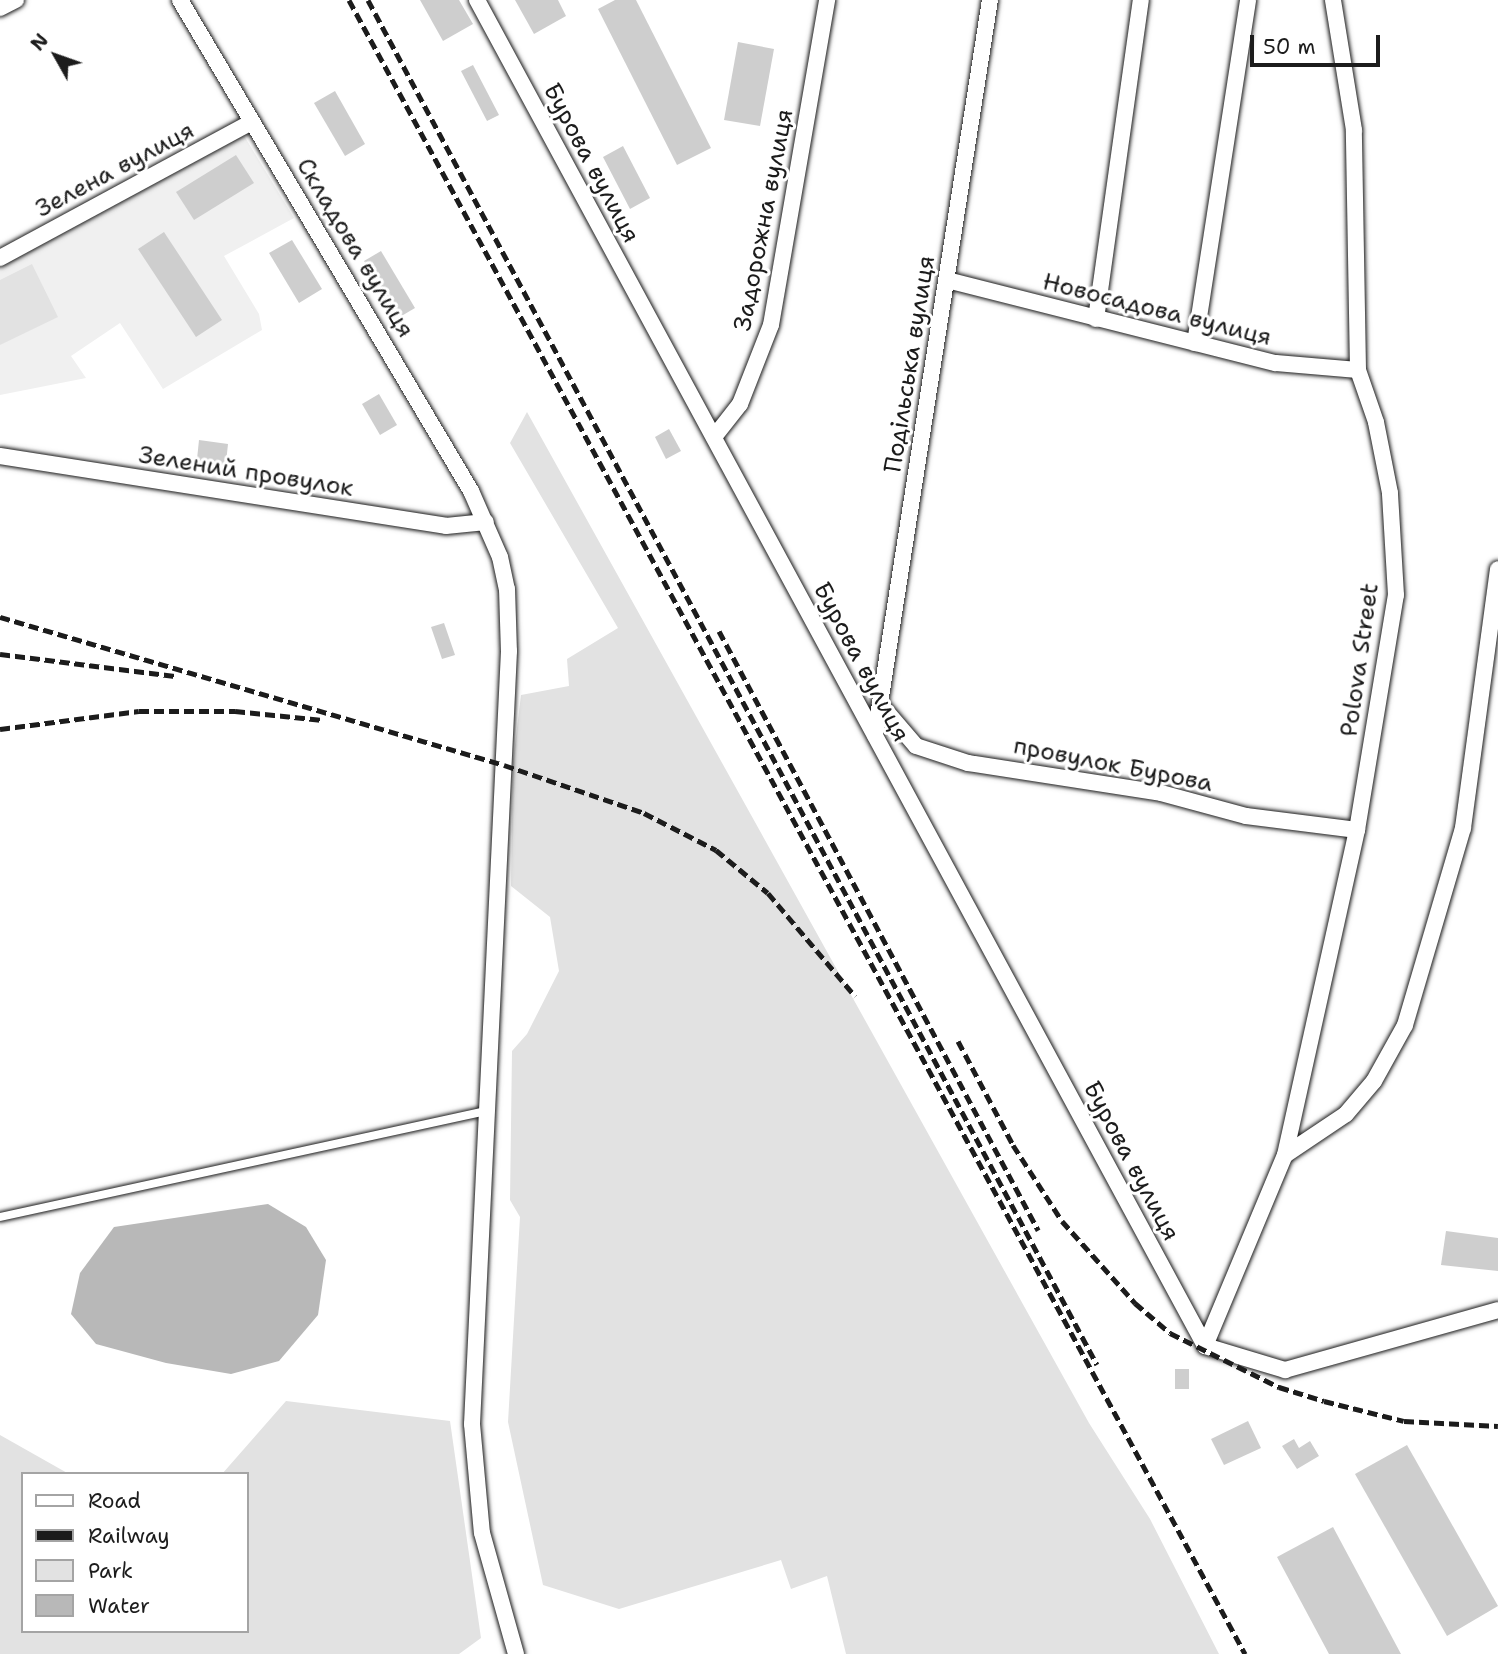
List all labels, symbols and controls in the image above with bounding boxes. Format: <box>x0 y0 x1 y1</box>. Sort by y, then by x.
north arrow <box>21 21 91 91</box>
scale bar <box>1253 21 1382 65</box>
text: N <box>25 28 54 56</box>
text: 50 m <box>1263 33 1316 61</box>
street label: Бурова вулиця <box>537 78 645 248</box>
street label: Задорожна вулиця <box>728 107 800 333</box>
street label: Зелена вулиця <box>31 116 199 224</box>
street label: Складова вулиця <box>290 153 420 343</box>
street label: Подільська вулиця <box>879 253 941 475</box>
street label: Новосадова вулиця <box>1040 268 1274 352</box>
street label: Зелений провулок <box>137 441 355 503</box>
street label: Бурова вулиця <box>807 577 915 747</box>
street label: Polova Street <box>1335 581 1385 739</box>
street label: провулок Бурова <box>1011 732 1215 798</box>
street label: Бурова вулиця <box>1077 1076 1185 1246</box>
legend <box>21 1472 248 1633</box>
text: Road <box>88 1487 141 1515</box>
text: Railway <box>88 1522 170 1550</box>
text: Park <box>88 1557 133 1585</box>
text: Water <box>88 1592 150 1620</box>

